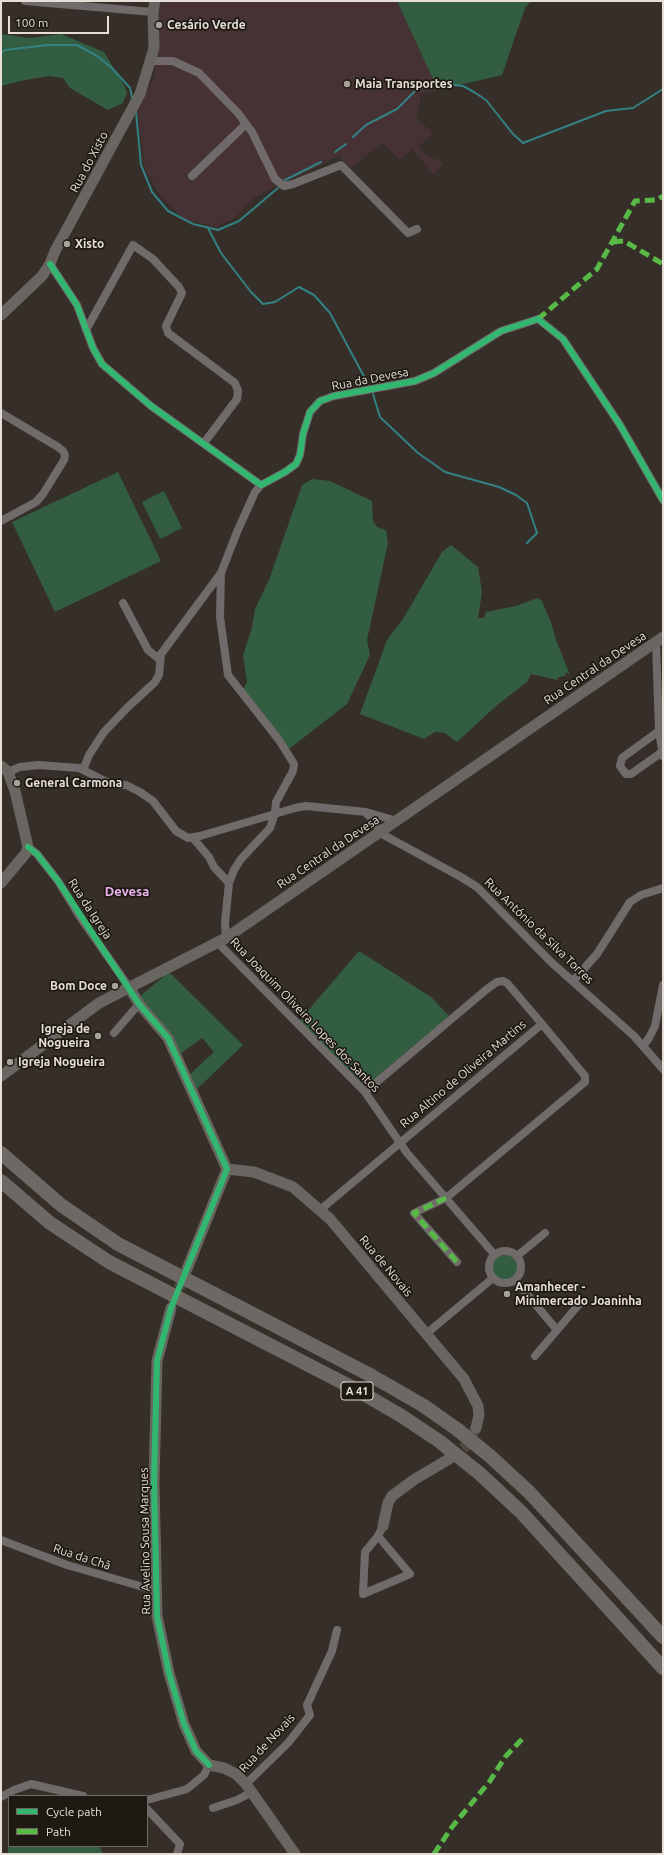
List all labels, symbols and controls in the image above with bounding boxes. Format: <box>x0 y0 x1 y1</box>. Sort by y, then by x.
scale bar <box>10 8 111 34</box>
text: 100 m <box>15 16 48 29</box>
place label: Cesário Verde <box>167 18 246 32</box>
marker: Cesário Verde <box>154 20 164 30</box>
place label: Maia Transportes <box>355 77 452 91</box>
marker: Maia Transportes <box>342 79 352 89</box>
street label: Rua do Xisto <box>67 129 111 195</box>
place label: Xisto <box>75 237 104 251</box>
marker: Xisto <box>62 239 72 249</box>
street label: Rua da Devesa <box>330 364 410 394</box>
street label: Rua Central da Devesa <box>541 628 649 708</box>
place label: General Carmona <box>25 776 122 790</box>
marker: General Carmona <box>12 778 22 788</box>
street label: Rua Central da Devesa <box>274 812 382 892</box>
street label: Rua António da Silva Torres <box>481 875 597 987</box>
street label: Rua da Igreja <box>65 876 115 942</box>
district label: Devesa <box>105 884 149 900</box>
street label: Rua Joaquim Oliveira Lopes dos Santos <box>227 935 383 1095</box>
place label: Bom Doce <box>50 979 107 993</box>
marker: Bom Doce <box>110 981 120 991</box>
street label: Rua Altino de Oliveira Martins <box>397 1017 529 1131</box>
place label: Igreja de Nogueira <box>38 1022 90 1050</box>
marker: Igreja de Nogueira <box>93 1031 103 1041</box>
place label: Igreja Nogueira <box>18 1055 105 1069</box>
marker: Igreja Nogueira <box>5 1057 15 1067</box>
street label: Rua de Novais <box>356 1233 416 1299</box>
place label: Amanhecer - Minimercado Joaninha <box>515 1280 642 1308</box>
marker: Amanhecer - Minimercado Joaninha <box>502 1289 512 1299</box>
road number: A 41 <box>341 1382 373 1400</box>
street label: Rua Avelino Sousa Marques <box>137 1467 153 1615</box>
street label: Rua da Chã <box>51 1541 113 1573</box>
street label: Rua de Novais <box>236 1711 298 1775</box>
legend <box>8 1795 148 1847</box>
text: Cycle path <box>46 1805 102 1818</box>
text: Path <box>46 1825 71 1838</box>

